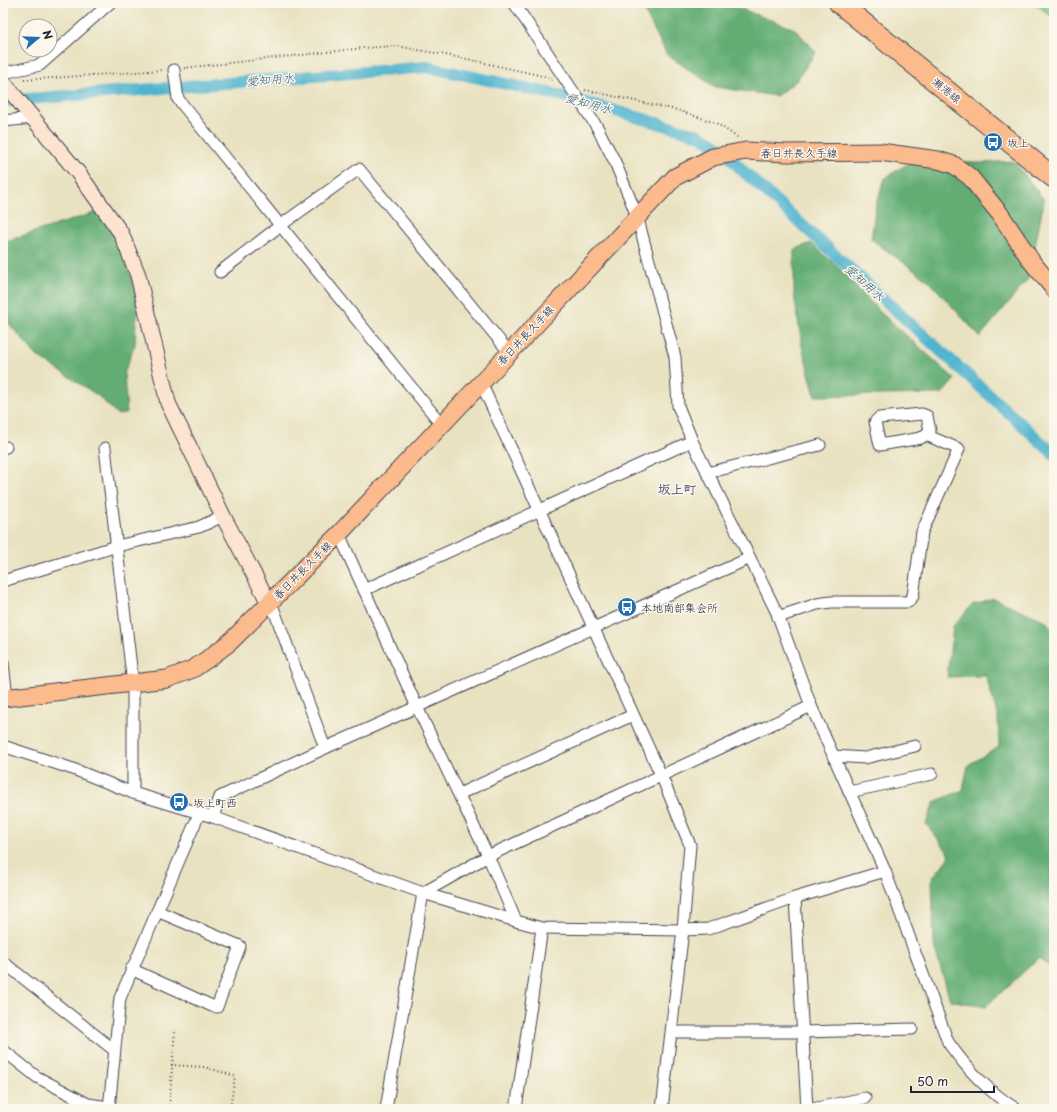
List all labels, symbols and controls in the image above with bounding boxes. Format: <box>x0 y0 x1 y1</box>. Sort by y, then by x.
north arrow <box>18 18 58 58</box>
text: N <box>38 28 57 42</box>
water label: 愛知用水 <box>245 68 295 90</box>
street label: 瀬港線 <box>929 73 965 107</box>
water label: 愛知用水 <box>563 88 615 118</box>
bus stop icon: 坂上 <box>982 131 1004 153</box>
place label: 坂上 <box>1007 134 1029 151</box>
street label: 春日井長久手線 <box>761 144 838 161</box>
water label: 愛知用水 <box>841 259 889 305</box>
street label: 春日井長久手線 <box>493 301 557 369</box>
district label: 坂上町 <box>657 479 697 498</box>
street label: 春日井長久手線 <box>269 537 335 603</box>
bus stop icon: 本地南部集会所 <box>616 596 638 618</box>
place label: 本地南部集会所 <box>641 599 718 616</box>
bus stop icon: 坂上町西 <box>168 791 190 813</box>
place label: 坂上町西 <box>193 794 237 811</box>
scale bar <box>911 1068 994 1094</box>
text: 50 m <box>917 1072 948 1090</box>

